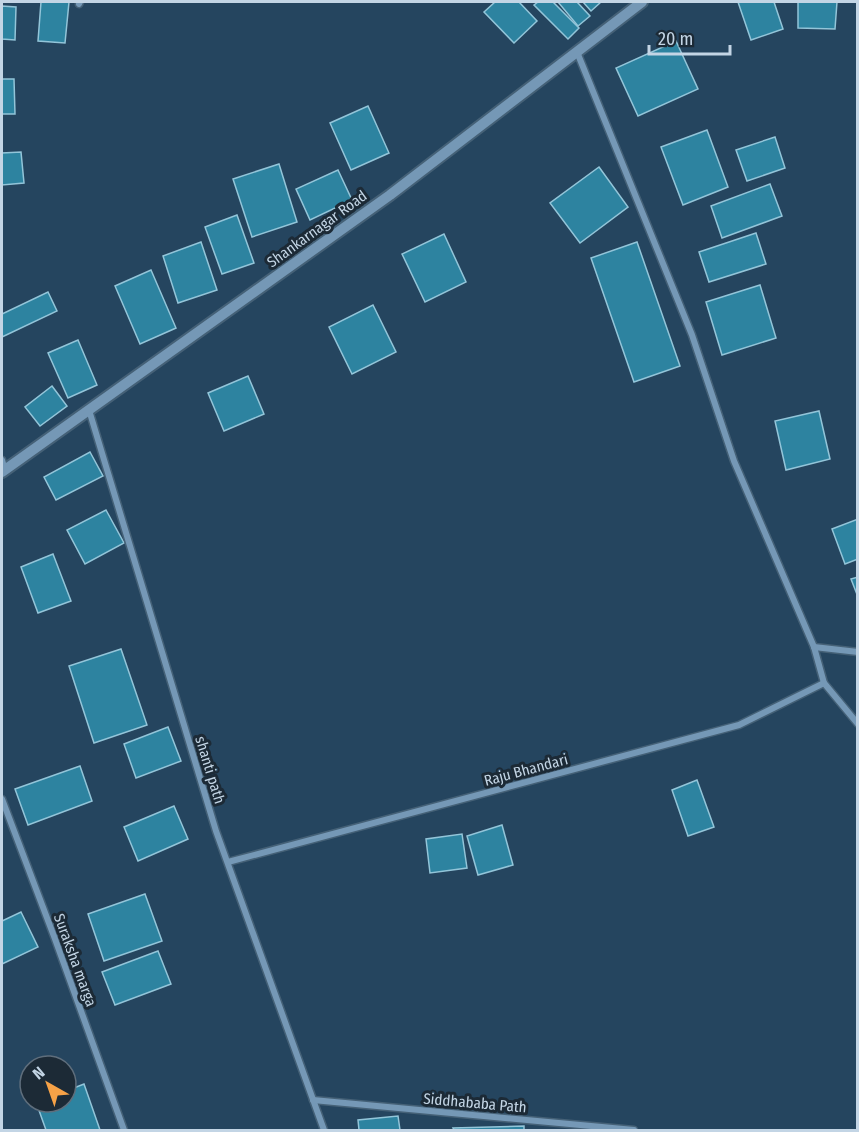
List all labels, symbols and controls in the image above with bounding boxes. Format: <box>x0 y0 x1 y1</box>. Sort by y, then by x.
scale bar <box>649 18 730 56</box>
text: 20 m <box>658 28 693 50</box>
street label: Shankarnagar Road <box>264 187 370 271</box>
street label: shanti path <box>191 734 229 806</box>
street label: Raju Bhandari <box>482 750 570 790</box>
street label: Suraksha marga <box>50 911 100 1009</box>
north arrow <box>18 1054 78 1114</box>
text: N <box>29 1063 48 1083</box>
street label: Siddhababa Path <box>423 1090 527 1116</box>

